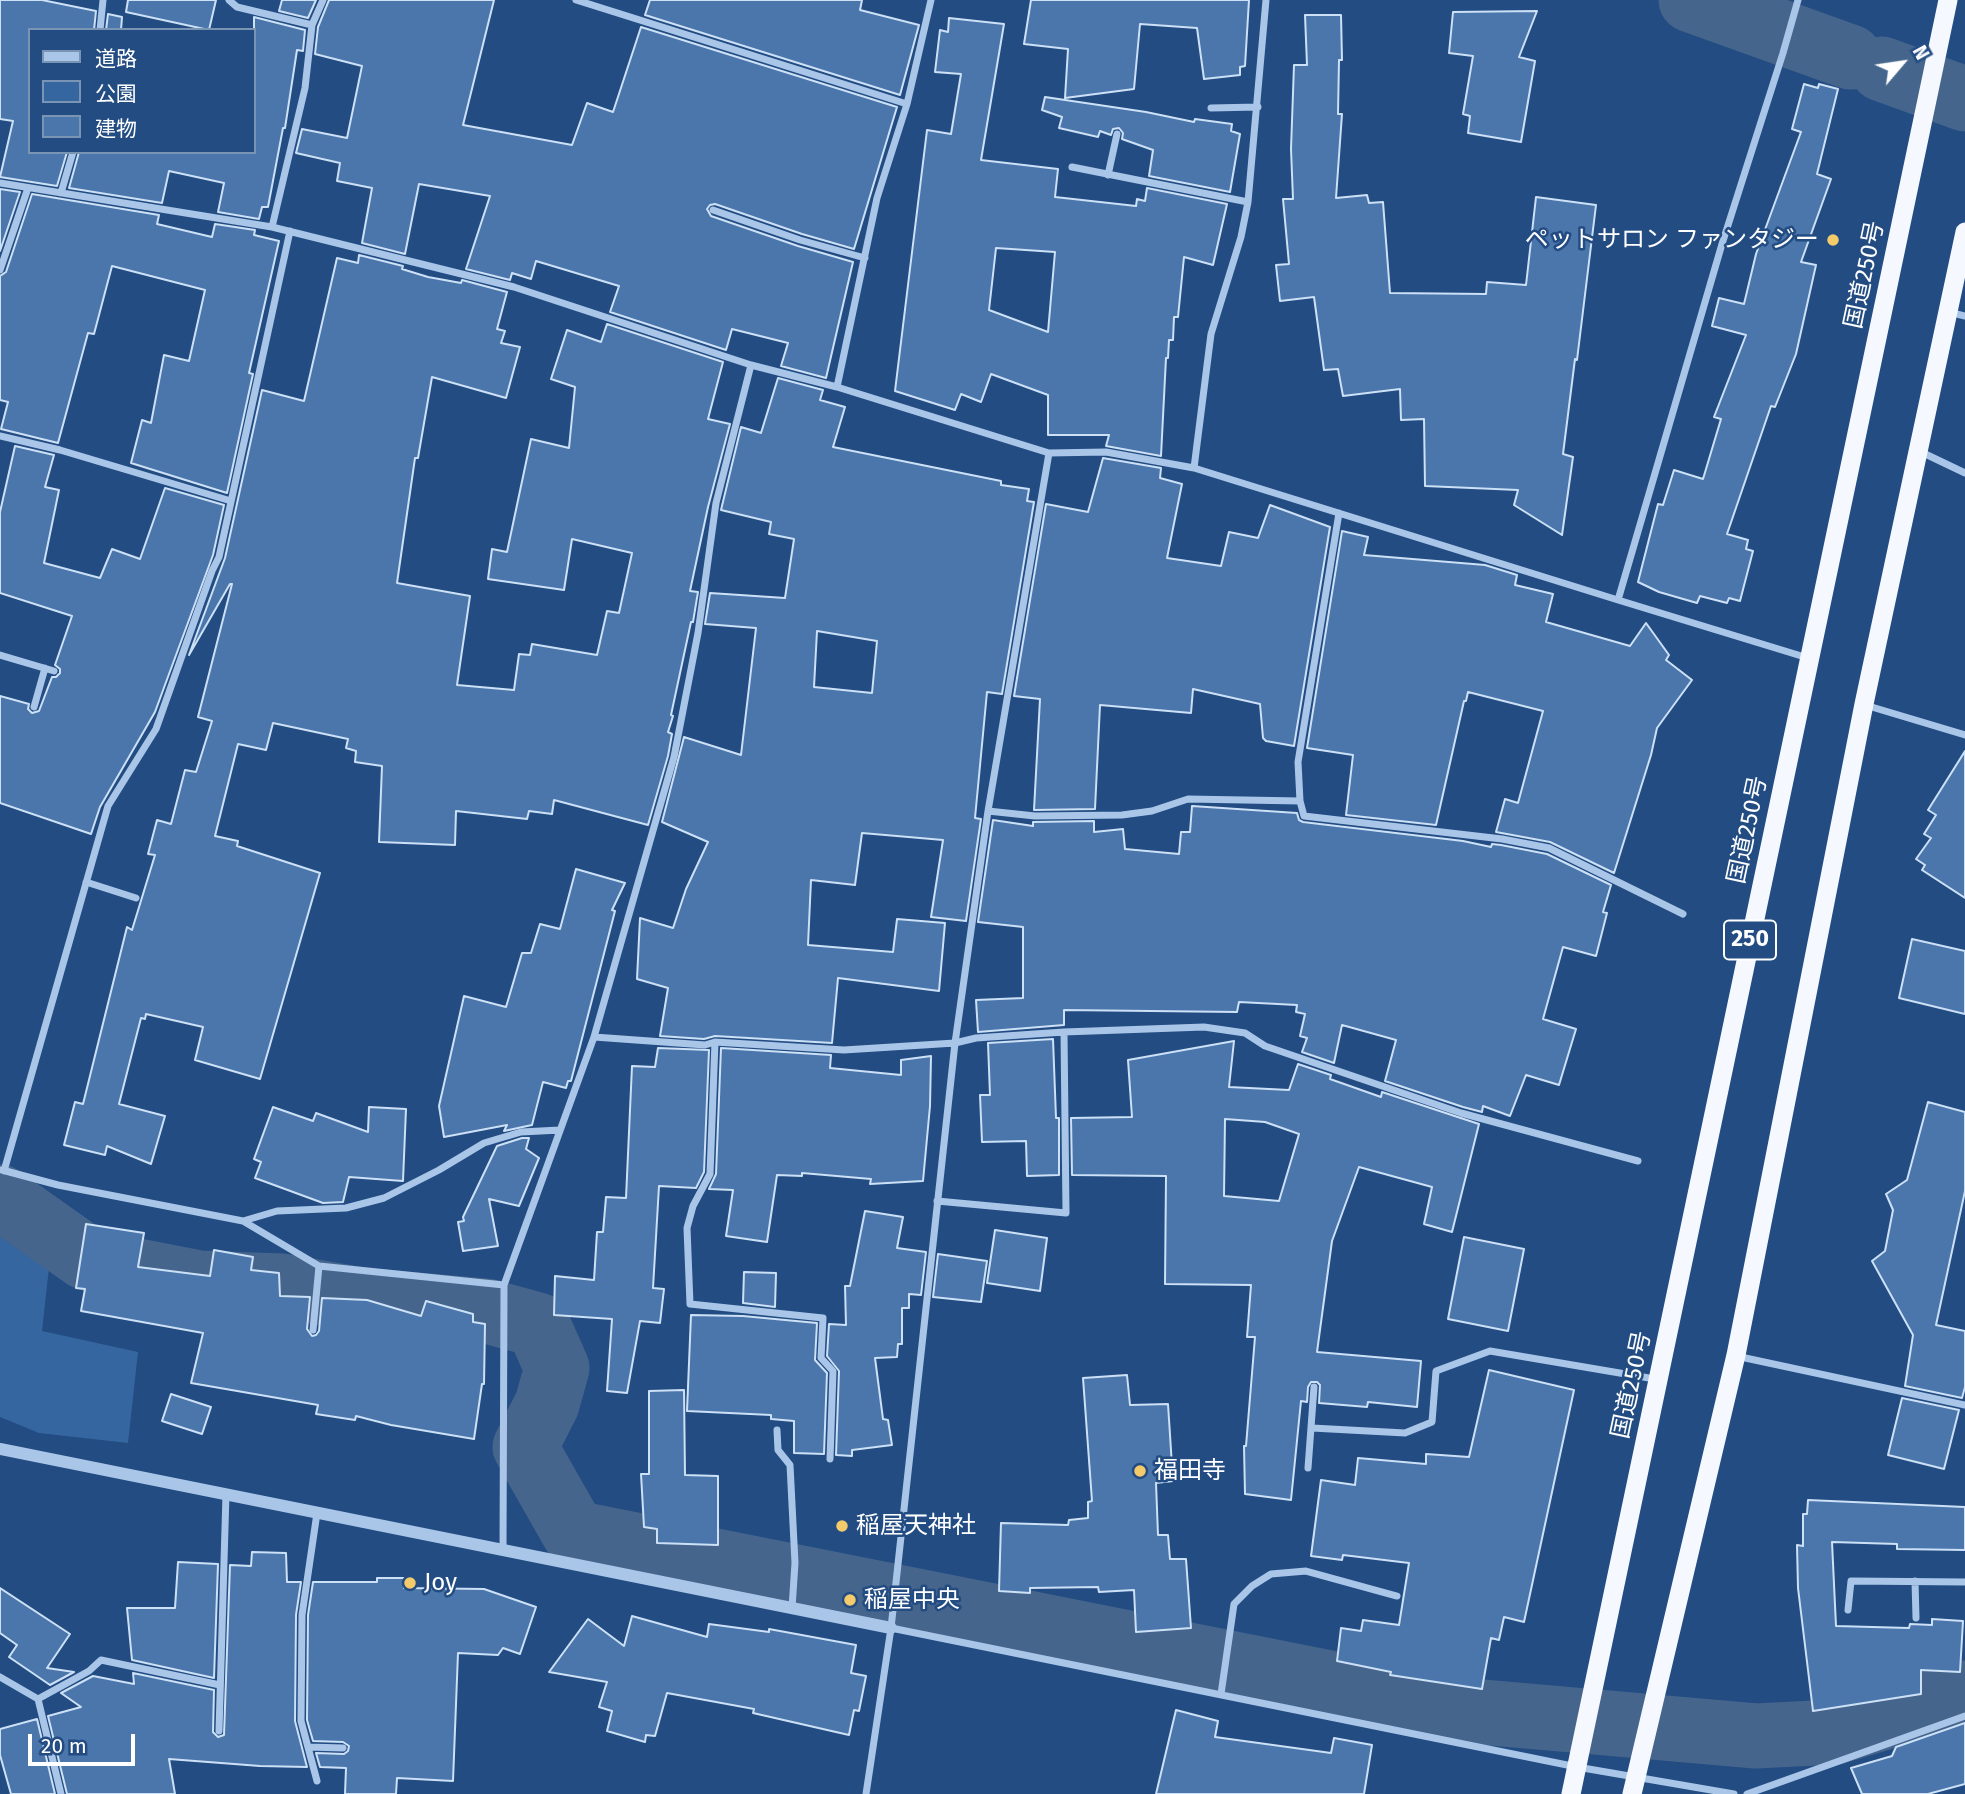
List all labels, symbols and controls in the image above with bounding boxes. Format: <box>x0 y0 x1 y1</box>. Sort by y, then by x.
legend <box>28 28 256 154</box>
north arrow <box>1867 28 1937 98</box>
text: N <box>1908 41 1934 64</box>
text: 道路 <box>95 46 137 72</box>
text: 公園 <box>95 81 137 107</box>
text: 建物 <box>95 116 137 142</box>
street label: 国道250号 <box>1840 219 1890 331</box>
place label: ペットサロン ファンタジー <box>1525 226 1819 254</box>
marker: ペットサロン ファンタジー <box>1825 232 1841 248</box>
street label: 国道250号 <box>1723 774 1773 886</box>
road number: 250 <box>1724 920 1776 959</box>
street label: 国道250号 <box>1607 1329 1657 1441</box>
place label: 福田寺 <box>1154 1457 1226 1485</box>
marker: 福田寺 <box>1132 1463 1148 1479</box>
place label: 稲屋天神社 <box>856 1512 976 1540</box>
marker: 稲屋天神社 <box>834 1518 850 1534</box>
place label: Joy <box>424 1569 457 1597</box>
marker: Joy <box>402 1575 418 1591</box>
place label: 稲屋中央 <box>864 1586 960 1614</box>
marker: 稲屋中央 <box>842 1592 858 1608</box>
scale bar <box>32 1720 138 1764</box>
text: 20 m <box>41 1733 87 1759</box>

